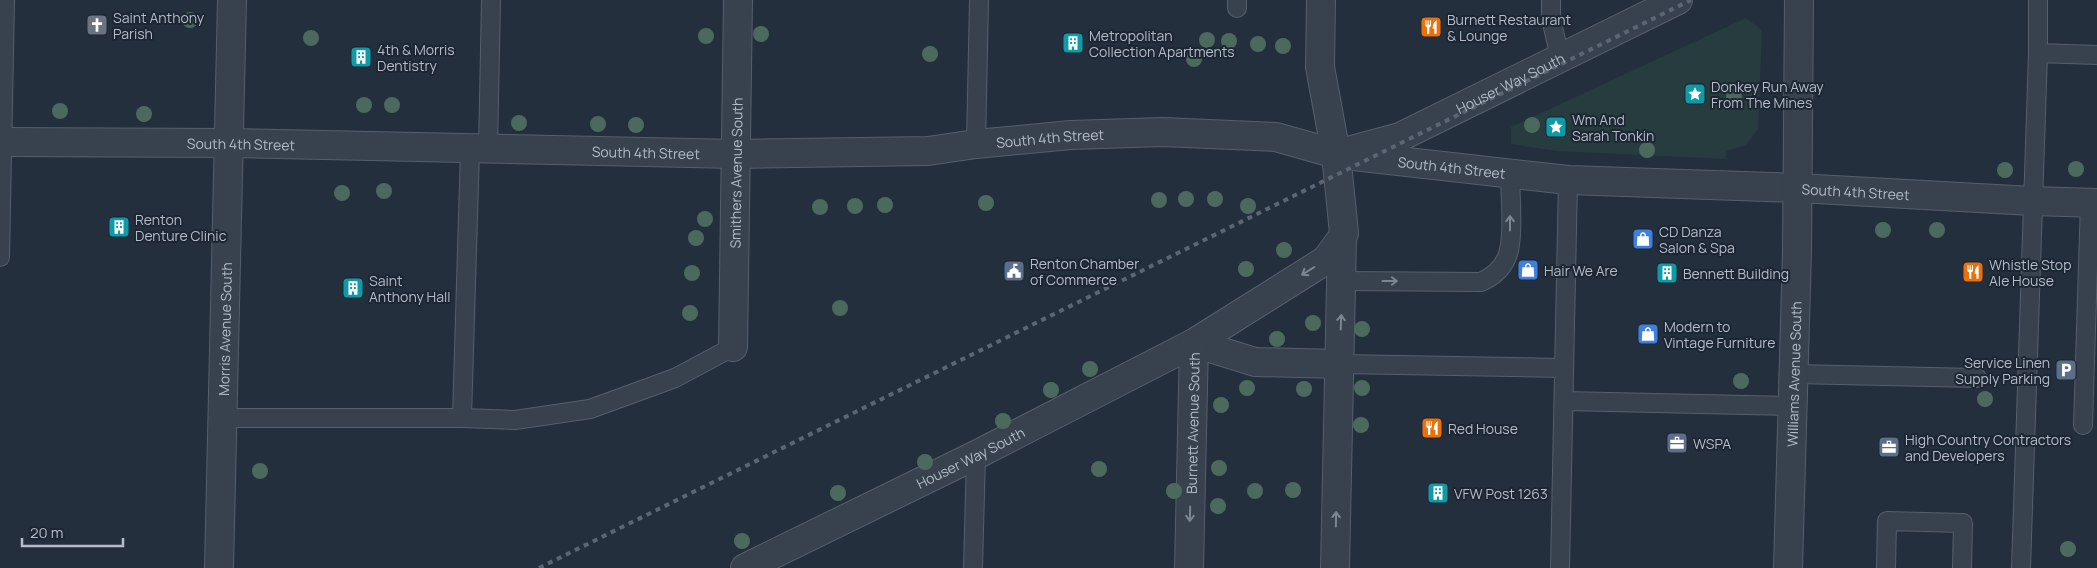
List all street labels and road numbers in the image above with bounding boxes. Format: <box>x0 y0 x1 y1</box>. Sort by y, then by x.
street label: Houser Way South <box>1453 48 1568 118</box>
street label: Smithers Avenue South <box>725 97 746 249</box>
street label: South 4th Street <box>995 124 1105 152</box>
street label: South 4th Street <box>187 133 296 154</box>
street label: South 4th Street <box>592 141 701 163</box>
street label: South 4th Street <box>1397 151 1507 182</box>
street label: South 4th Street <box>1801 179 1911 204</box>
street label: Morris Avenue South <box>213 262 235 396</box>
street label: Williams Avenue South <box>1782 301 1805 447</box>
street label: Burnett Avenue South <box>1181 352 1203 494</box>
street label: Houser Way South <box>913 422 1028 492</box>

